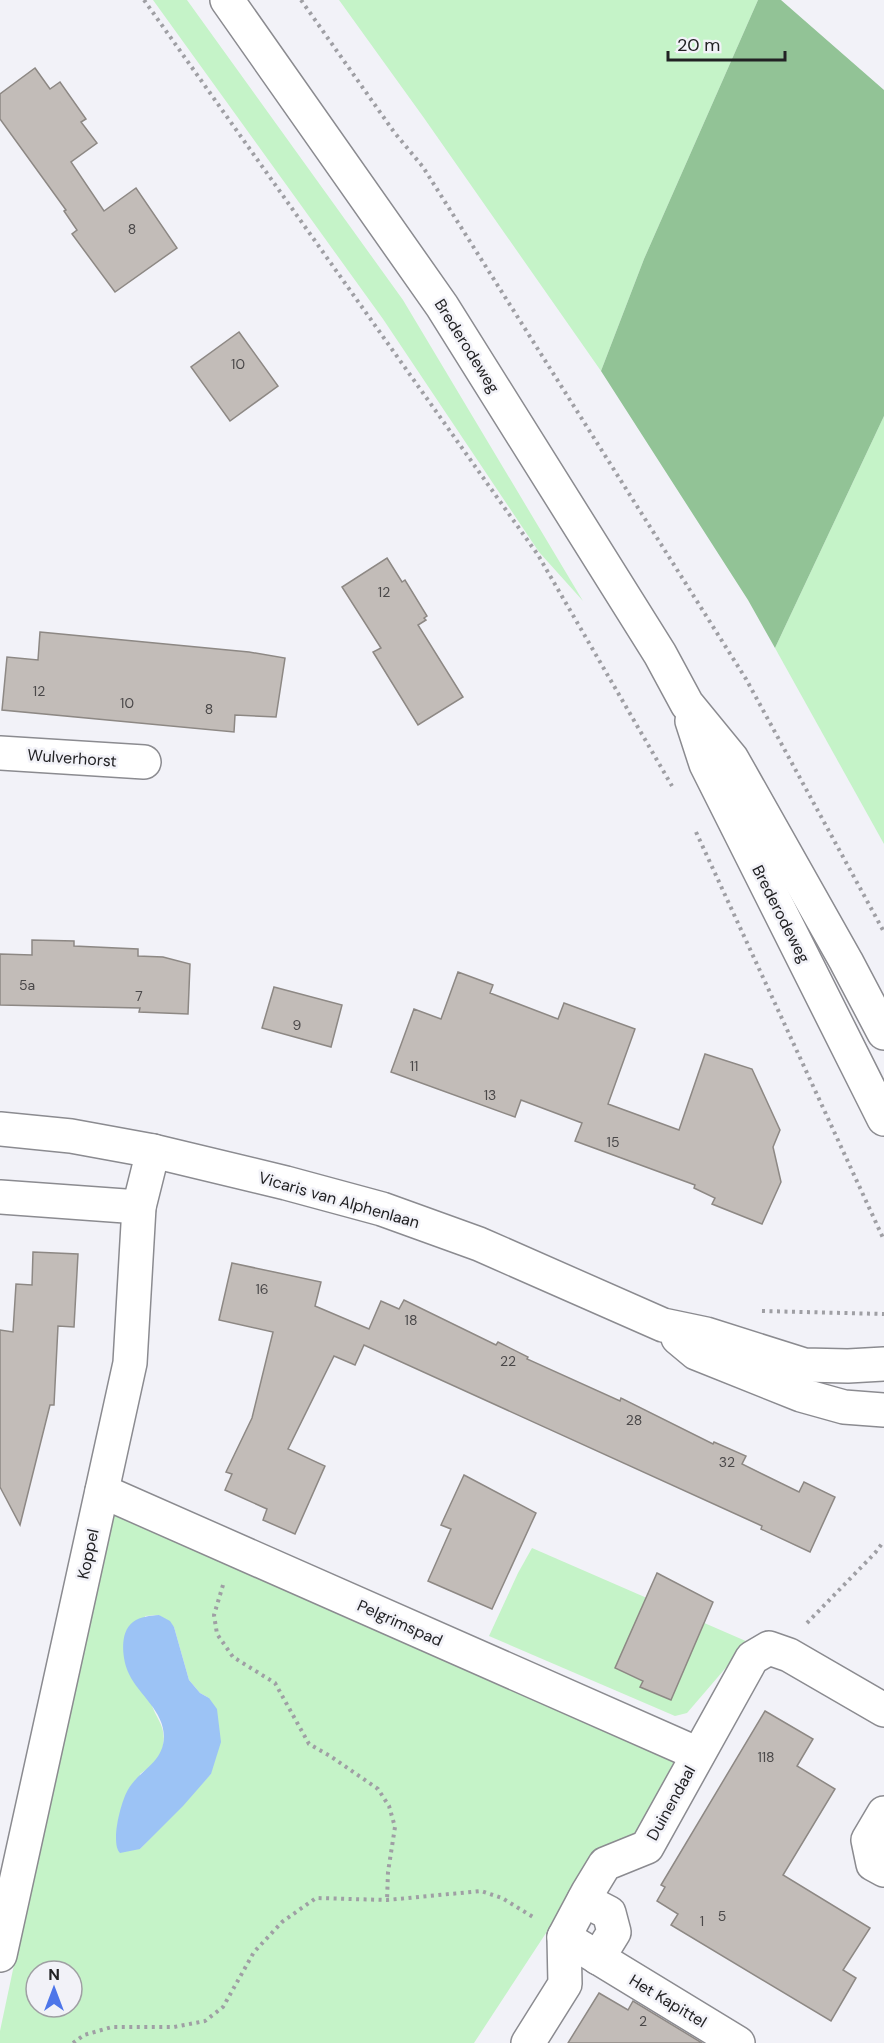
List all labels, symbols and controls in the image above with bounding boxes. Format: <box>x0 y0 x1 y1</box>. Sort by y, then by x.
scale bar <box>668 24 785 62</box>
text: 20 m <box>677 33 720 57</box>
house number: 8 <box>128 220 136 238</box>
street label: Brederodeweg <box>430 295 504 397</box>
house number: 10 <box>231 355 245 373</box>
house number: 12 <box>378 583 390 601</box>
house number: 12 <box>33 682 45 700</box>
house number: 10 <box>120 694 134 712</box>
house number: 8 <box>205 700 213 718</box>
street label: Wulverhorst <box>27 744 117 772</box>
street label: Brederodeweg <box>747 861 815 967</box>
house number: 5a <box>19 976 35 994</box>
house number: 7 <box>135 987 143 1005</box>
house number: 9 <box>293 1016 302 1034</box>
house number: 11 <box>410 1057 418 1075</box>
house number: 13 <box>484 1086 496 1104</box>
house number: 15 <box>607 1133 619 1151</box>
street label: Vicaris van Alphenlaan <box>256 1167 422 1233</box>
house number: 16 <box>255 1280 269 1298</box>
house number: 18 <box>405 1311 417 1329</box>
house number: 22 <box>500 1352 516 1370</box>
house number: 28 <box>626 1411 642 1429</box>
house number: 32 <box>719 1453 735 1471</box>
street label: Koppel <box>72 1527 104 1581</box>
street label: Pelgrimspad <box>354 1595 446 1651</box>
house number: 118 <box>757 1748 775 1766</box>
street label: Duinendaal <box>642 1762 700 1844</box>
house number: 5 <box>718 1907 726 1925</box>
house number: 1 <box>700 1912 704 1930</box>
north arrow <box>24 1959 84 2019</box>
text: N <box>48 1964 60 1985</box>
street label: Het Kapittel <box>625 1970 711 2032</box>
house number: 2 <box>639 2012 647 2030</box>

